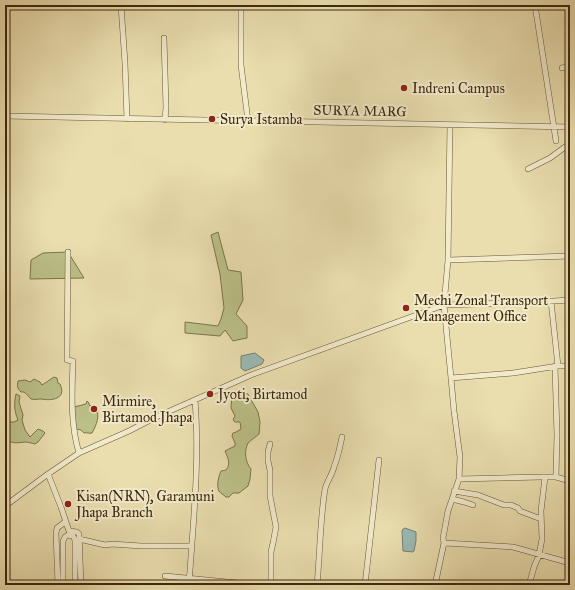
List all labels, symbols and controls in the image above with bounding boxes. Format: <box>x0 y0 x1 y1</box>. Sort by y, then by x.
place label: Indreni Campus <box>412 80 505 97</box>
marker: Indreni Campus <box>399 83 409 93</box>
street label: SURYA MARG <box>313 102 407 120</box>
place label: Surya Istamba <box>220 111 303 128</box>
marker: Surya Istamba <box>207 114 217 124</box>
place label: Mechi Zonal Transport Management Office <box>414 292 548 325</box>
marker: Mechi Zonal Transport Management Office <box>401 303 411 313</box>
place label: Jyoti, Birtamod <box>216 386 307 404</box>
marker: Jyoti, Birtamod <box>205 389 215 399</box>
place label: Mirmire, Birtamod Jhapa <box>102 393 192 427</box>
marker: Mirmire, Birtamod Jhapa <box>89 404 99 414</box>
place label: Kisan(NRN), Garamuni Jhapa Branch <box>74 488 215 522</box>
marker: Kisan(NRN), Garamuni Jhapa Branch <box>63 499 73 509</box>

